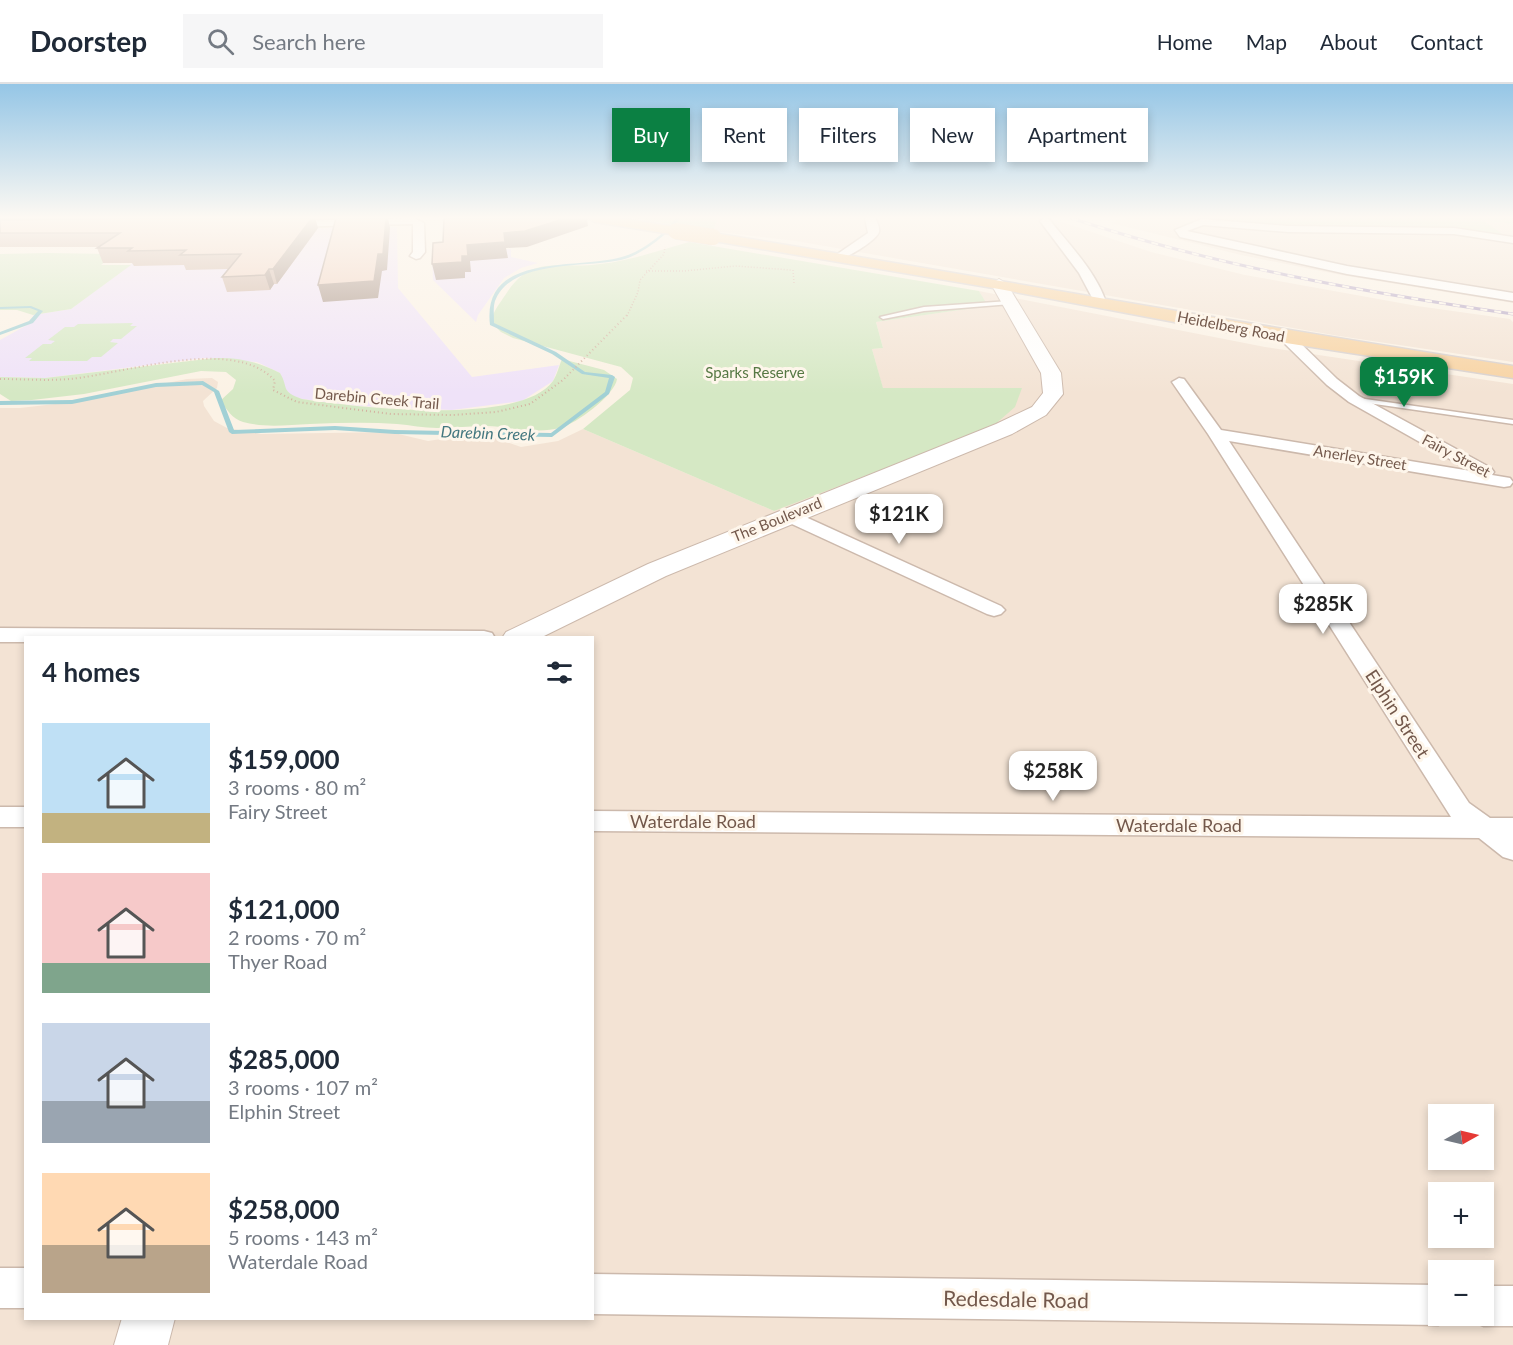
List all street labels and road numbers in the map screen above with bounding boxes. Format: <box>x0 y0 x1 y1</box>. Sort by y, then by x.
street label: Heidelberg Road <box>1176 307 1286 345</box>
street label: Darebin Creek Trail <box>314 384 440 412</box>
street label: Fairy Street <box>1419 430 1494 481</box>
street label: Anerley Street <box>1312 441 1409 473</box>
street label: The Boulevard <box>729 493 824 545</box>
street label: Elphin Street <box>1361 665 1435 762</box>
street label: Waterdale Road <box>630 810 756 832</box>
street label: Waterdale Road <box>1116 814 1242 836</box>
street label: Redesdale Road <box>943 1285 1089 1312</box>

